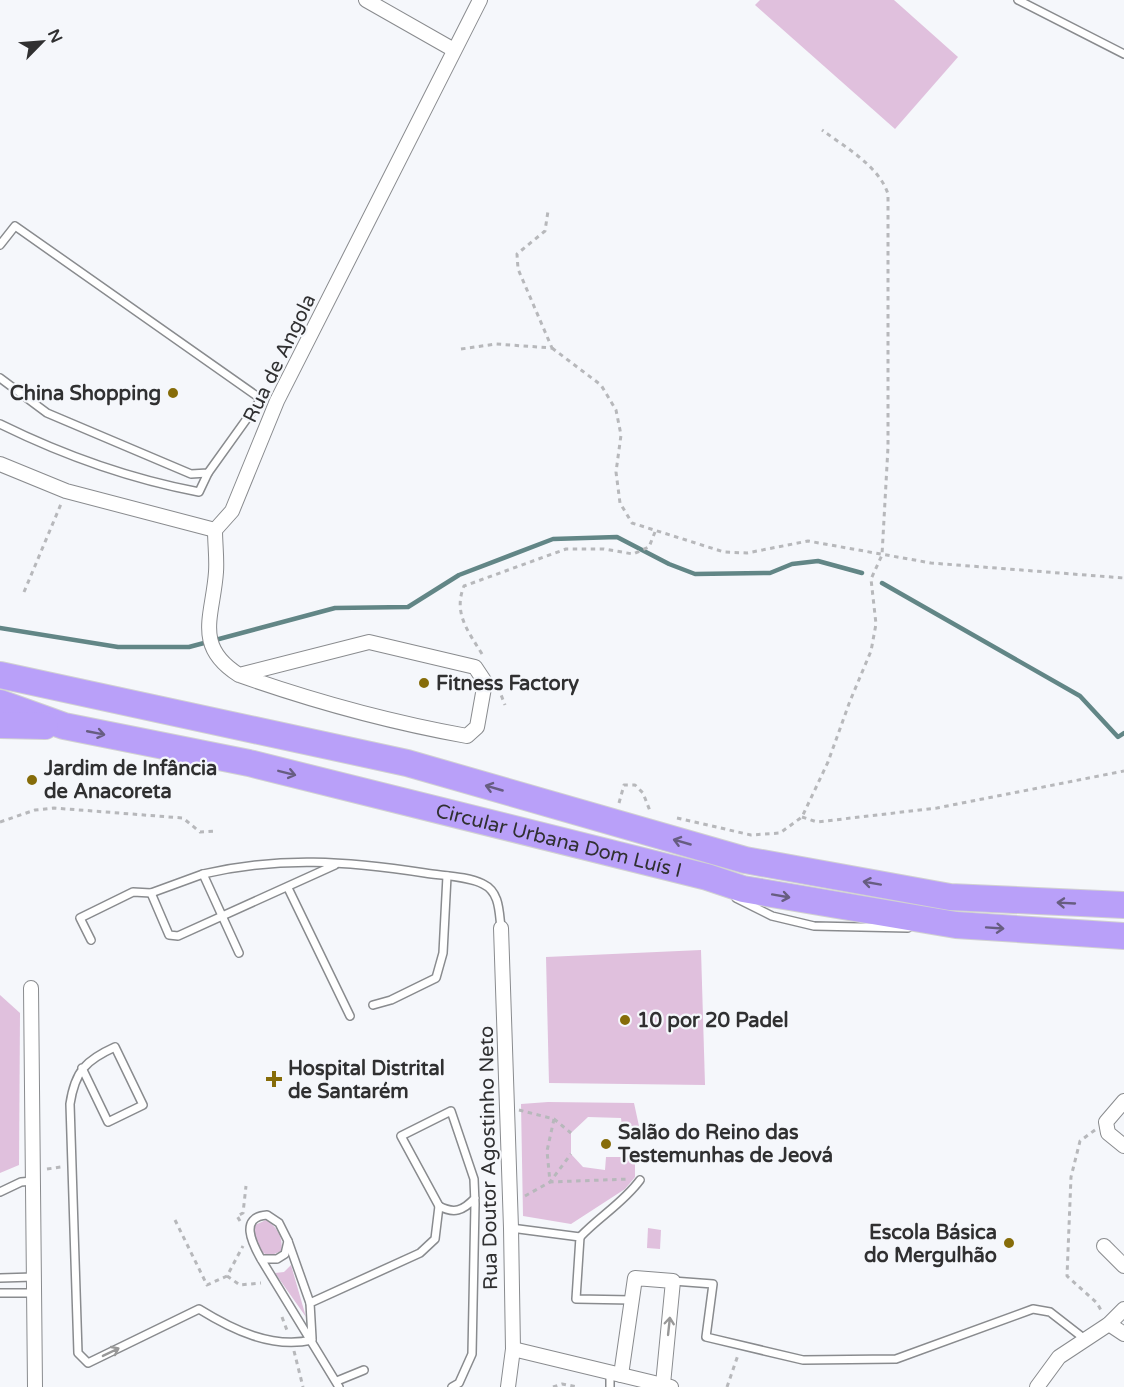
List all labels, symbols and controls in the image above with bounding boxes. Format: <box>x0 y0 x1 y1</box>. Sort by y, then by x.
north arrow <box>12 12 72 72</box>
text: N <box>43 26 66 46</box>
street label: Rua de Angola <box>238 290 321 427</box>
place label: China Shopping <box>10 382 161 406</box>
marker: China Shopping <box>166 386 180 400</box>
place label: Fitness Factory <box>436 672 579 696</box>
marker: Fitness Factory <box>417 676 431 690</box>
one-way arrow <box>86 727 105 739</box>
place label: Jardim de Infância de Anacoreta <box>43 757 217 804</box>
one-way arrow <box>277 767 296 779</box>
marker: Jardim de Infância de Anacoreta <box>25 773 39 787</box>
one-way arrow <box>485 782 504 793</box>
street label: Circular Urbana Dom Luís I <box>433 799 684 883</box>
one-way arrow <box>672 836 691 847</box>
one-way arrow <box>863 877 882 888</box>
one-way arrow <box>771 890 791 901</box>
one-way arrow <box>1056 897 1076 908</box>
one-way arrow <box>984 922 1004 933</box>
place label: 10 por 20 Padel <box>637 1009 788 1033</box>
marker: 10 por 20 Padel <box>618 1013 632 1027</box>
street label: Rua Doutor Agostinho Neto <box>475 1026 503 1290</box>
place label: Hospital Distrital de Santarém <box>288 1057 445 1104</box>
marker: Hospital Distrital de Santarém <box>265 1070 283 1088</box>
place label: Salão do Reino das Testemunhas de Jeová <box>617 1121 833 1168</box>
marker: Salão do Reino das Testemunhas de Jeová <box>599 1137 613 1151</box>
place label: Escola Básica do Mergulhão <box>864 1221 997 1268</box>
marker: Escola Básica do Mergulhão <box>1002 1236 1016 1250</box>
one-way arrow <box>664 1317 675 1337</box>
one-way arrow <box>102 1345 120 1357</box>

